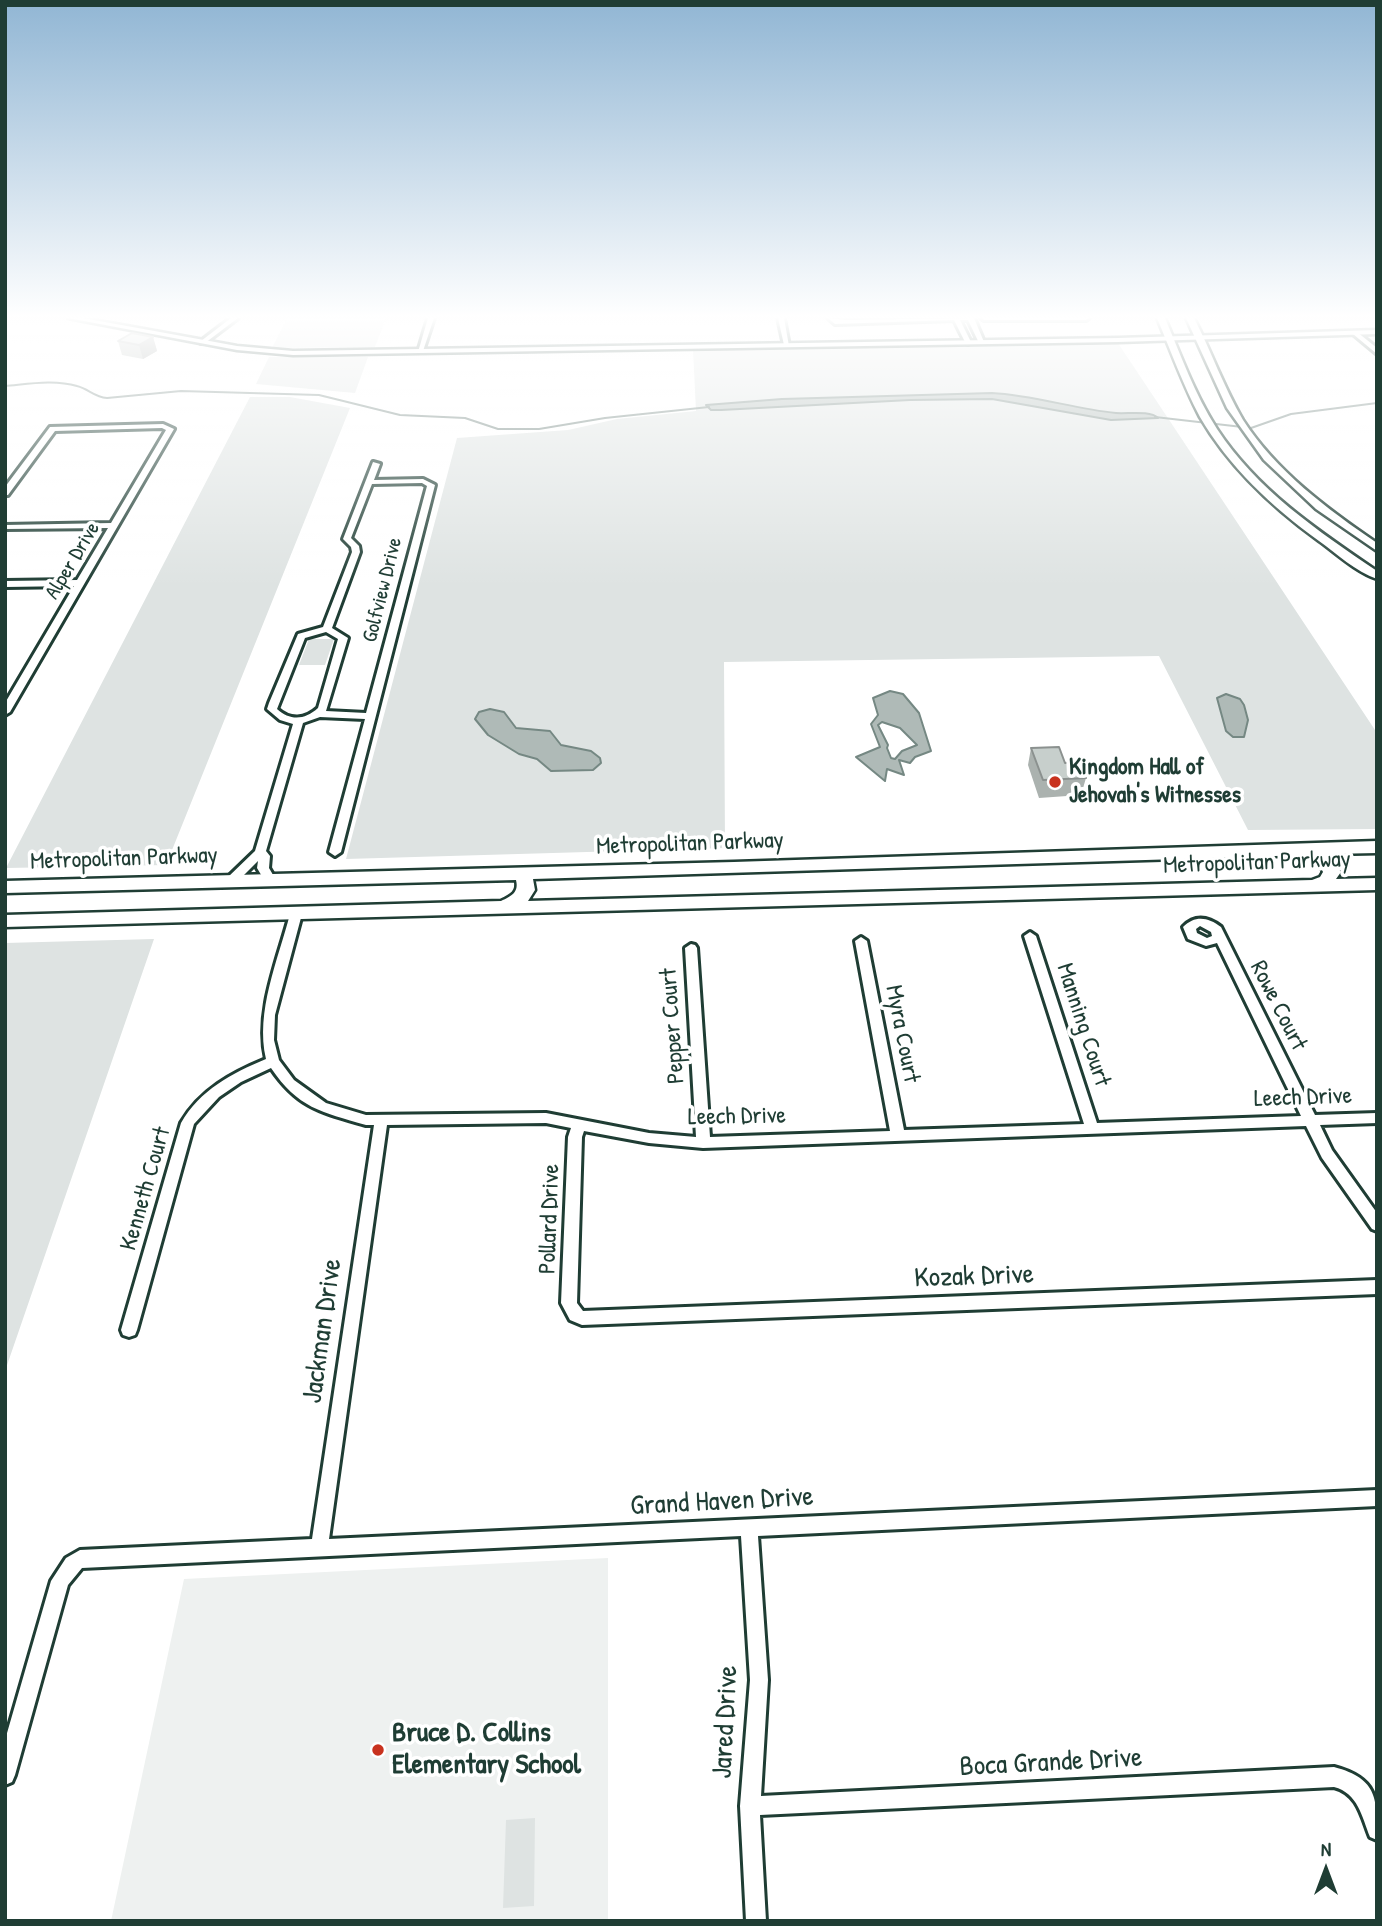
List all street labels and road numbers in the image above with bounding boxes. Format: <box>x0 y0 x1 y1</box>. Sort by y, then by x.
street label: Alper Drive <box>40 518 106 604</box>
street label: Golfview Drive <box>358 535 408 645</box>
street label: Metropolitan Parkway <box>596 826 784 862</box>
street label: Metropolitan Parkway <box>30 841 218 877</box>
street label: Metropolitan Parkway <box>1163 845 1351 881</box>
street label: Rowe Court <box>1243 956 1313 1056</box>
street label: Manning Court <box>1050 960 1116 1090</box>
street label: Pepper Court <box>655 967 691 1085</box>
street label: Myra Court <box>878 983 926 1085</box>
street label: Leech Drive <box>1253 1082 1353 1114</box>
street label: Leech Drive <box>688 1102 786 1132</box>
street label: Kenneth Court <box>115 1124 177 1254</box>
street label: Pollard Drive <box>534 1163 566 1275</box>
street label: Jackman Drive <box>296 1257 350 1405</box>
street label: Kozak Drive <box>914 1258 1034 1296</box>
street label: Grand Haven Drive <box>630 1480 814 1524</box>
street label: Jared Drive <box>706 1665 746 1779</box>
street label: Boca Grande Drive <box>959 1741 1143 1785</box>

